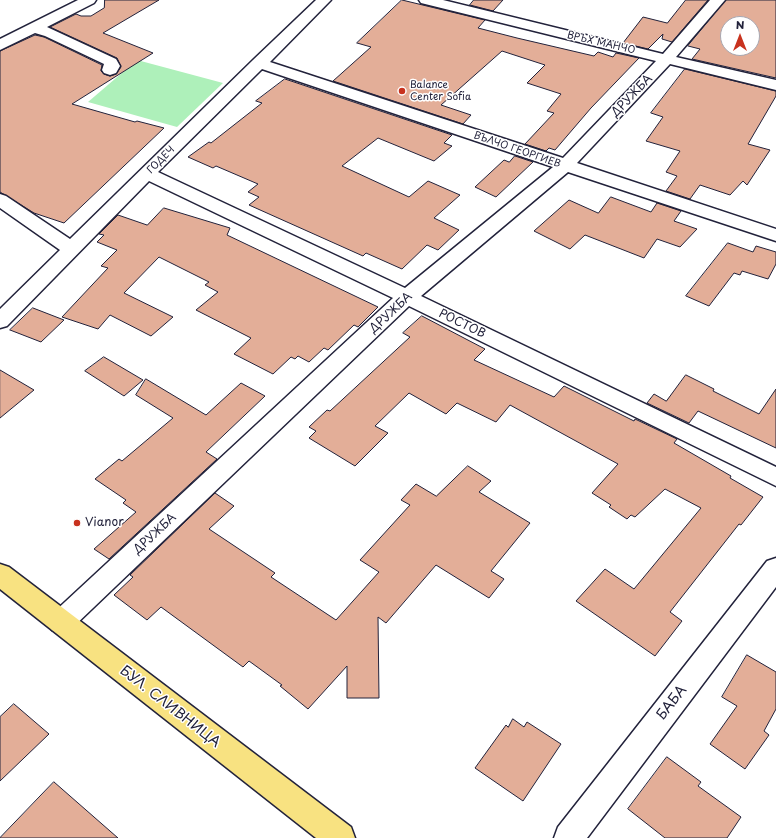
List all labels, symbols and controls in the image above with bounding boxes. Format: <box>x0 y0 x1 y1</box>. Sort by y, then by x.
north arrow <box>720 16 760 56</box>
text: N <box>736 16 744 33</box>
street label: ВРЪХ МАНЧО <box>566 29 636 57</box>
street label: ДРУЖБА <box>608 72 656 120</box>
place label: Balance Center Sofia <box>410 79 471 102</box>
marker: Balance Center Sofia <box>397 86 407 96</box>
street label: ВЪЛЧО ГЕОРГИЕВ <box>472 129 562 171</box>
street label: ГОДЕЧ <box>145 144 177 176</box>
street label: ДРУЖБА <box>367 290 415 336</box>
street label: РОСТОВ <box>436 307 488 341</box>
street label: ДРУЖБА <box>131 511 179 557</box>
place label: Vianor <box>85 516 124 530</box>
marker: Vianor <box>72 518 82 528</box>
street label: БУЛ. СЛИВНИЦА <box>116 663 224 751</box>
street label: БАБА <box>653 682 691 724</box>

